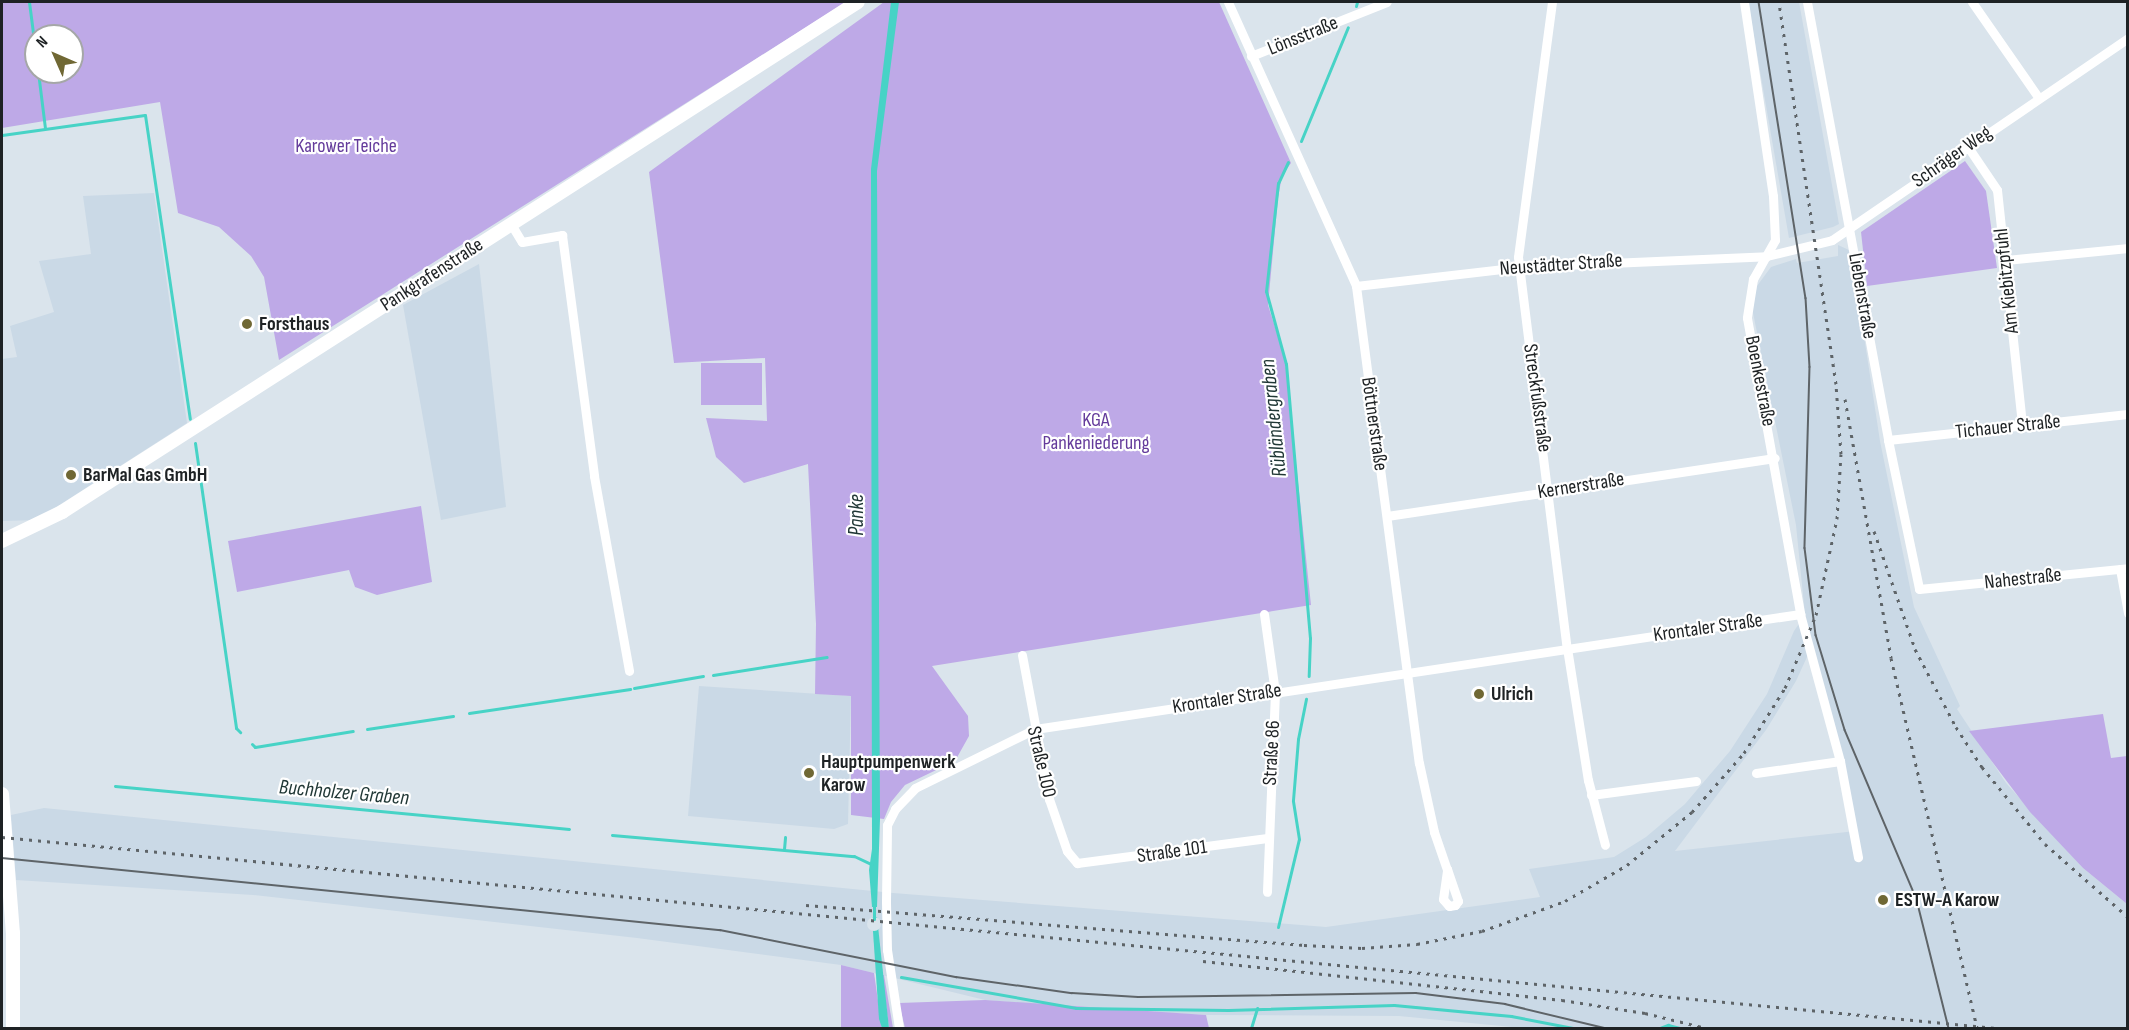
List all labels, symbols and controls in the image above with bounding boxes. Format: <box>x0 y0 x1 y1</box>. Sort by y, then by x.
street label: Lönsstraße <box>1264 11 1342 61</box>
north arrow <box>24 24 84 84</box>
text: N <box>33 33 52 52</box>
street label: Schräger Weg <box>1908 121 1996 193</box>
park label: Karower Teiche <box>295 134 397 158</box>
street label: Am Kiebitzpfuhl <box>1990 227 2024 335</box>
street label: Pankgrafenstraße <box>376 233 488 317</box>
street label: Neustädter Straße <box>1499 249 1623 281</box>
street label: Liebenstraße <box>1843 251 1881 341</box>
place label: Forsthaus <box>259 312 329 336</box>
marker: Forsthaus <box>240 317 254 331</box>
street label: Boenkestraße <box>1739 334 1781 428</box>
street label: Streckfußstraße <box>1518 342 1556 454</box>
water label: Rübländergraben <box>1255 358 1293 478</box>
street label: Böttnerstraße <box>1356 376 1392 472</box>
park label: KGA Pankeniederung <box>1042 408 1150 455</box>
street label: Tichauer Straße <box>1954 410 2062 444</box>
place label: BarMal Gas GmbH <box>83 463 207 487</box>
street label: Kernerstraße <box>1536 467 1626 505</box>
marker: BarMal Gas GmbH <box>64 468 78 482</box>
water label: Panke <box>844 494 870 536</box>
street label: Nahestraße <box>1983 563 2063 595</box>
street label: Krontaler Straße <box>1652 608 1764 648</box>
street label: Krontaler Straße <box>1171 679 1283 719</box>
place label: Ulrich <box>1491 682 1533 706</box>
marker: Ulrich <box>1472 687 1486 701</box>
street label: Straße 86 <box>1258 720 1286 786</box>
street label: Straße 100 <box>1021 724 1061 800</box>
place label: Hauptpumpenwerk Karow <box>821 750 956 797</box>
marker: Hauptpumpenwerk Karow <box>802 766 816 780</box>
water label: Buchholzer Graben <box>278 775 410 811</box>
street label: Straße 101 <box>1136 835 1208 869</box>
place label: ESTW-A Karow <box>1895 888 1999 912</box>
marker: ESTW-A Karow <box>1876 893 1890 907</box>

